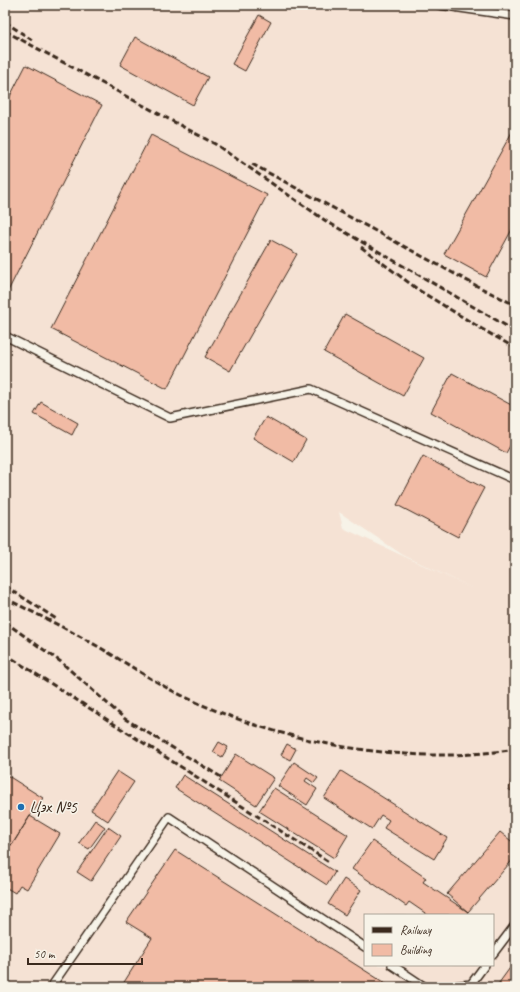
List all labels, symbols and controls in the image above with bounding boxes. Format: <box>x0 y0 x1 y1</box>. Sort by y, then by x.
place label: Цэх №5 <box>29 797 78 818</box>
marker: Цэх №5 <box>16 802 26 812</box>
legend <box>364 914 494 966</box>
text: Railway <box>400 922 432 938</box>
scale bar <box>28 940 142 966</box>
text: Building <box>400 942 432 958</box>
text: 50 m <box>34 946 56 962</box>

